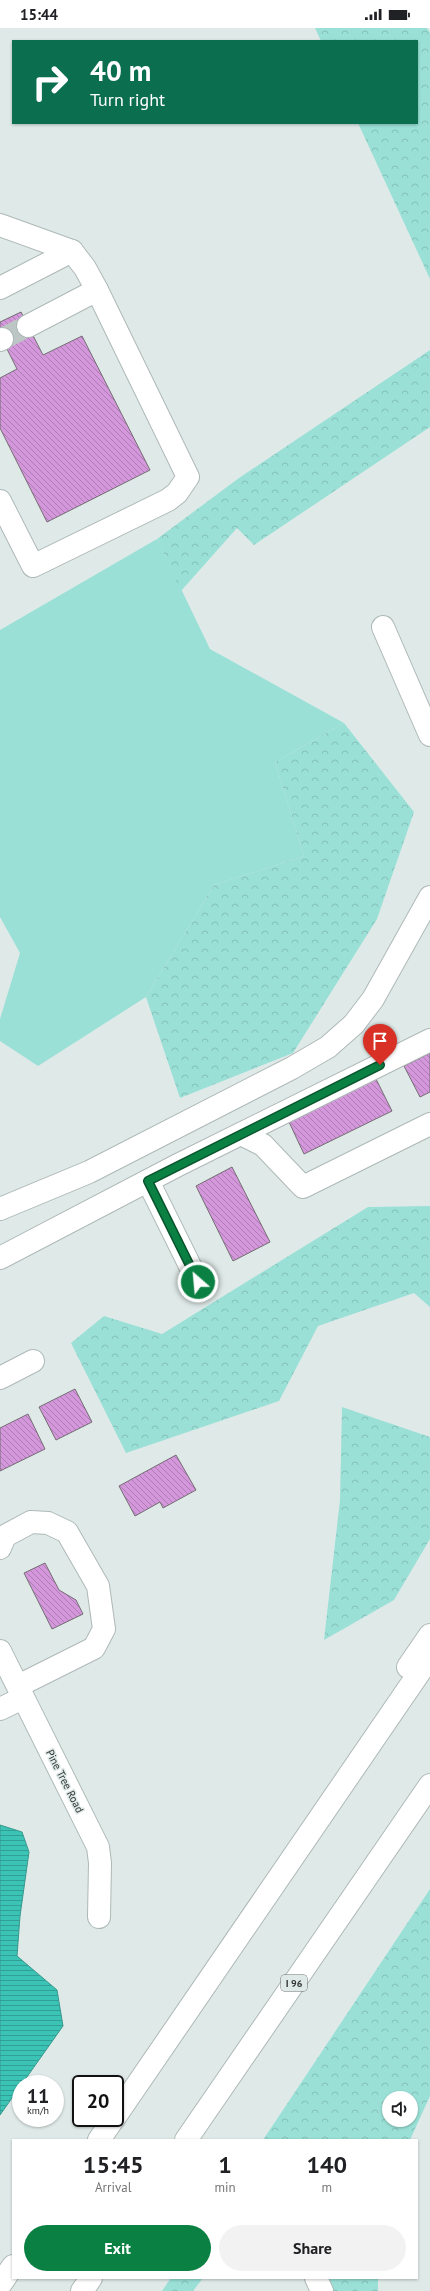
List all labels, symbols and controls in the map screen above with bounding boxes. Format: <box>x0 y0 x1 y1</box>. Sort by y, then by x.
text: 15:44 <box>20 5 58 24</box>
text: 40 m <box>90 52 151 89</box>
icon: right <box>24 56 76 108</box>
text: Turn right <box>90 88 165 111</box>
pin <box>363 1024 397 1065</box>
icon: arrive <box>369 1030 391 1052</box>
position arrow <box>177 1261 219 1303</box>
street label: Pine Tree Road <box>43 1747 87 1815</box>
road number: I 96 <box>281 1975 307 1991</box>
speed limit sign: 20 <box>72 2075 124 2127</box>
text: 11 <box>27 2083 49 2109</box>
map controls <box>382 2091 418 2127</box>
button: sound <box>382 2091 418 2127</box>
text: km/h <box>27 2104 49 2117</box>
text: 15:45 <box>83 2149 144 2180</box>
text: 1 <box>218 2149 232 2180</box>
text: 140 <box>306 2149 347 2180</box>
text: Arrival <box>95 2179 131 2196</box>
text: min <box>214 2179 236 2196</box>
text: m <box>322 2179 332 2196</box>
button: Exit <box>24 2225 211 2271</box>
button: Share <box>219 2225 406 2271</box>

